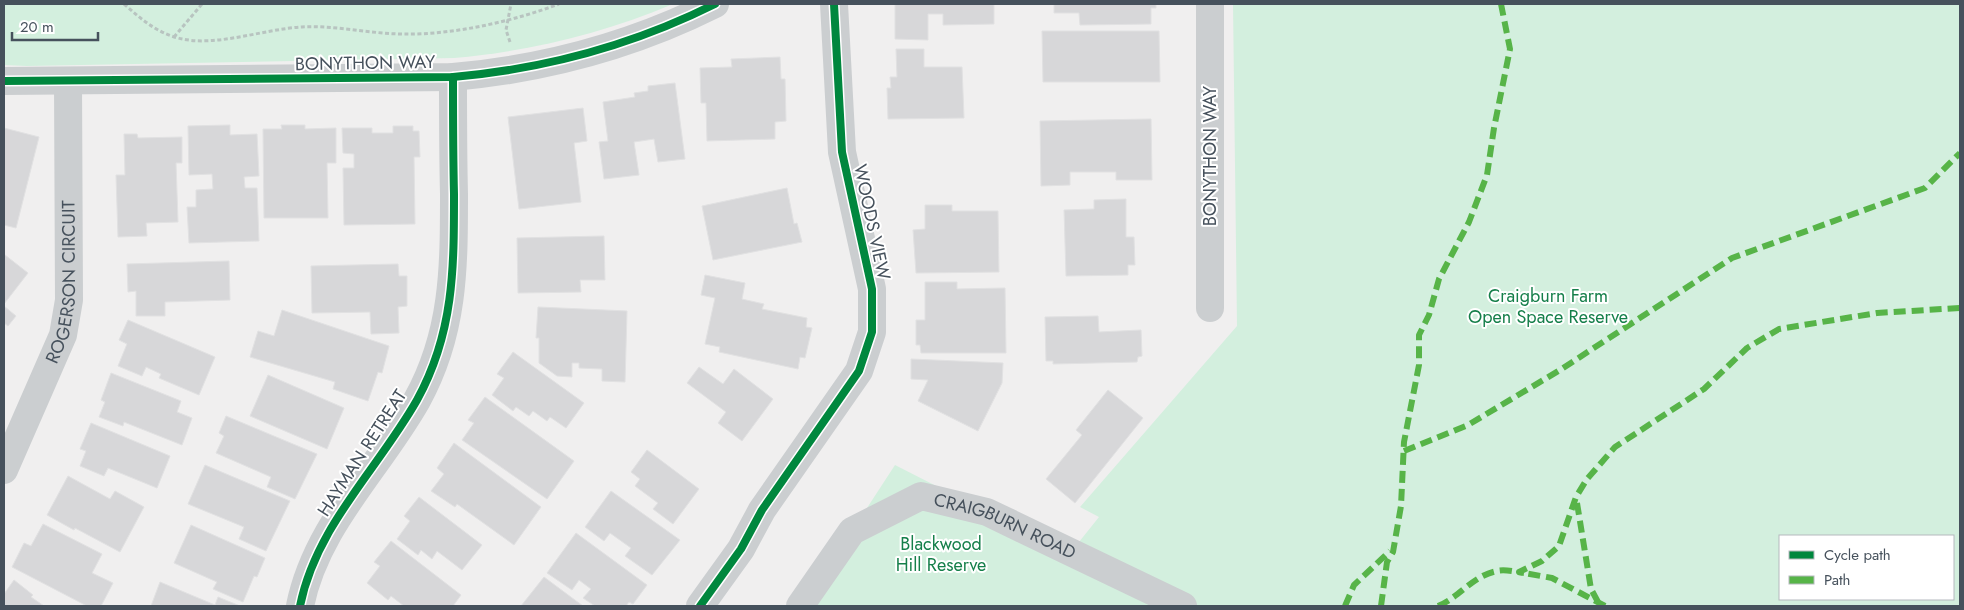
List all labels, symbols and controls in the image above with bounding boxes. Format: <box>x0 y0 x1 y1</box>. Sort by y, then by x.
scale bar <box>12 10 99 42</box>
text: 20 m <box>20 16 54 38</box>
street label: BONYTHON WAY <box>295 49 436 77</box>
street label: BONYTHON WAY <box>1197 85 1223 226</box>
street label: WOODS VIEW <box>847 162 897 282</box>
street label: ROGERSON CIRCUIT <box>39 200 82 368</box>
park label: Craigburn Farm Open Space Reserve <box>1468 283 1628 330</box>
street label: HAYMAN RETREAT <box>311 384 413 522</box>
street label: CRAIGBURN ROAD <box>931 487 1080 566</box>
park label: Blackwood Hill Reserve <box>896 531 986 578</box>
legend <box>1779 535 1954 600</box>
text: Cycle path <box>1824 544 1891 566</box>
text: Path <box>1824 569 1850 591</box>

